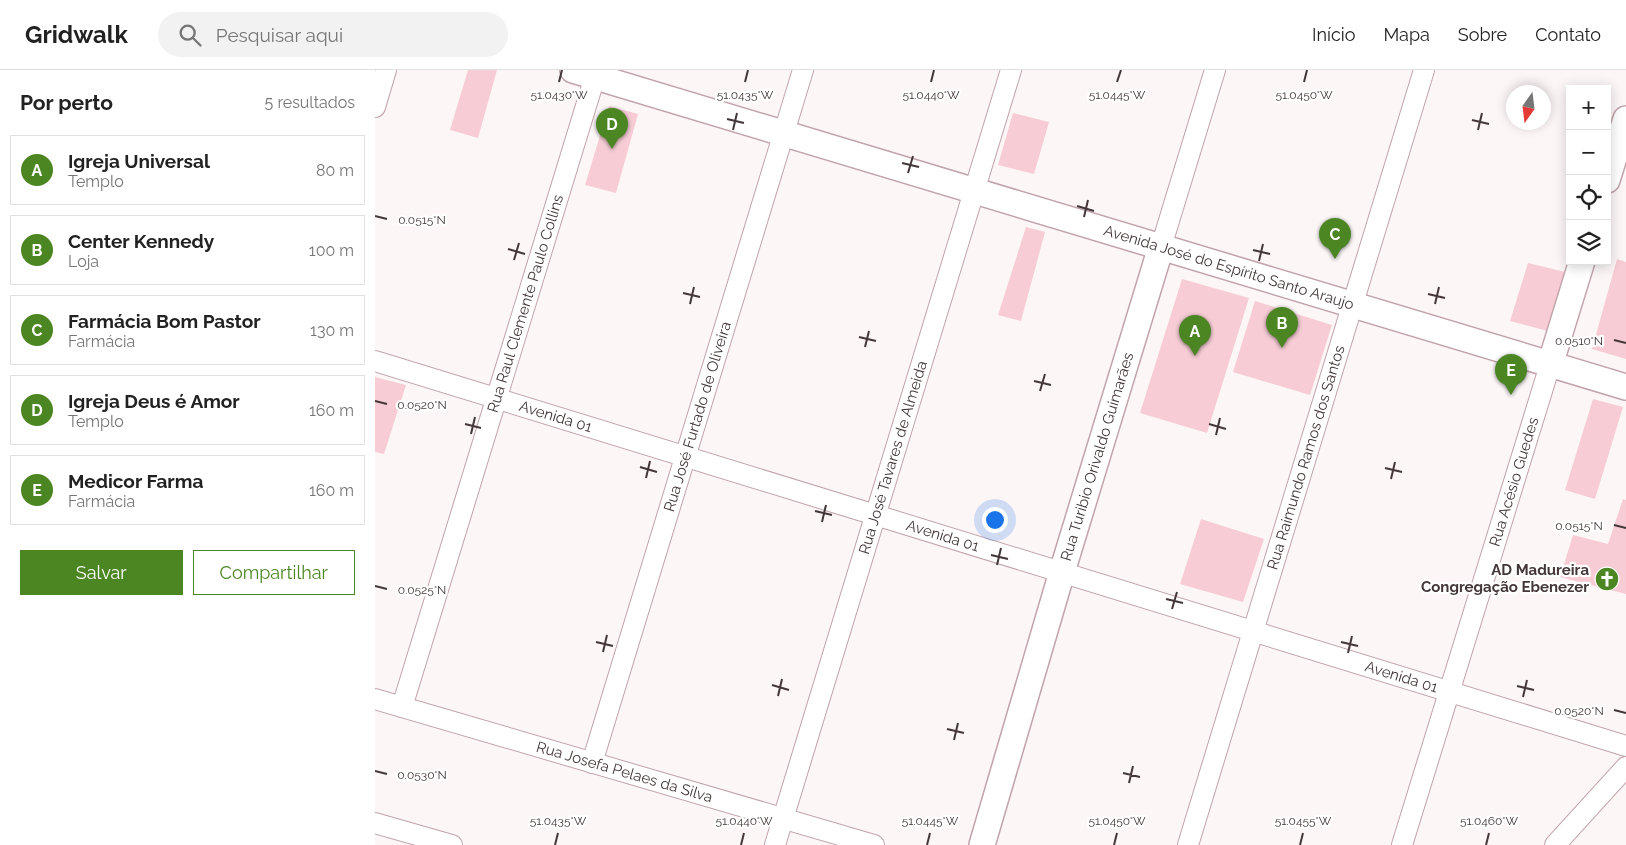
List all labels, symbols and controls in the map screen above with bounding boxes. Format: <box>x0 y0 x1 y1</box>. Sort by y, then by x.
search box <box>158 12 508 57</box>
text: Gridwalk <box>25 20 128 49</box>
icon: search <box>176 21 204 49</box>
text: Pesquisar aqui <box>216 24 343 46</box>
text: Início <box>1312 24 1355 45</box>
text: Mapa <box>1383 24 1430 45</box>
text: Sobre <box>1458 24 1507 45</box>
text: Contato <box>1535 24 1601 45</box>
north arrow <box>1506 85 1551 130</box>
map controls <box>1566 85 1611 265</box>
button: + <box>1566 85 1611 130</box>
text: 51.0430°W <box>530 88 588 102</box>
text: 51.0435°W <box>717 88 774 102</box>
text: 51.0440°W <box>902 88 960 102</box>
text: 51.0445°W <box>1089 88 1146 102</box>
text: 51.0450°W <box>1275 88 1333 102</box>
text: Por perto <box>20 90 113 115</box>
text: 5 resultados <box>265 93 355 112</box>
pin: D <box>596 108 628 149</box>
button: − <box>1566 130 1611 175</box>
text: Igreja Universal <box>68 150 210 172</box>
text: A <box>32 161 42 180</box>
text: 80 m <box>316 161 354 180</box>
text: Templo <box>68 172 124 191</box>
button: locate <box>1566 175 1611 220</box>
street label: Rua Raul Clemente Paulo Collins <box>484 192 567 415</box>
text: 0.0515°N <box>398 213 446 227</box>
pin: C <box>1319 218 1351 259</box>
button: layers <box>1566 220 1611 265</box>
street label: Avenida José do Espírito Santo Araujo <box>1102 221 1356 314</box>
text: Center Kennedy <box>68 230 214 252</box>
text: B <box>32 241 42 260</box>
text: 100 m <box>309 241 354 260</box>
text: Loja <box>68 252 99 271</box>
pin: B <box>1266 307 1298 348</box>
text: Farmácia Bom Pastor <box>68 310 261 332</box>
pin: A <box>1179 315 1211 356</box>
street label: Rua José Furtado de Oliveira <box>660 319 735 514</box>
text: C <box>32 321 42 340</box>
text: 130 m <box>310 321 354 340</box>
text: Farmácia <box>68 332 135 351</box>
text: 0.0510°N <box>1555 334 1603 348</box>
street label: Rua Raimundo Ramos dos Santos <box>1263 343 1349 572</box>
street label: Rua Turibio Orivaldo Guimarães <box>1057 350 1137 563</box>
pin: E <box>1495 354 1527 395</box>
street label: Rua José Tavares de Almeida <box>855 359 931 556</box>
text: Igreja Deus é Amor <box>68 390 240 412</box>
street label: Avenida 01 <box>517 397 595 436</box>
text: 0.0520°N <box>397 398 447 412</box>
text: D <box>31 401 43 420</box>
text: 160 m <box>309 401 354 420</box>
text: Templo <box>68 412 124 431</box>
street label: Rua Acésio Guedes <box>1486 415 1542 549</box>
text: Medicor Farma <box>68 470 203 492</box>
text: E <box>32 481 42 500</box>
text: 160 m <box>309 481 354 500</box>
text: Farmácia <box>68 492 135 511</box>
your location <box>982 507 1008 533</box>
street label: Avenida 01 <box>904 516 982 556</box>
text: 0.0515°N <box>1555 519 1603 533</box>
button: Salvar <box>20 550 183 595</box>
button: Compartilhar <box>193 550 355 595</box>
place label: AD Madureira Congregação Ebenezer <box>1421 561 1589 596</box>
church icon: AD Madureira Congregação Ebenezer <box>1594 566 1620 592</box>
text: 0.0525°N <box>398 583 446 597</box>
street label: Avenida 01 <box>1363 657 1441 697</box>
text: 0.0520°N <box>1554 704 1604 718</box>
street label: Rua Josefa Pelaes da Silva <box>534 738 715 806</box>
text: 0.0530°N <box>397 768 447 782</box>
text: 51.0435°W <box>530 814 587 828</box>
text: 51.0440°W <box>715 814 773 828</box>
text: 51.0445°W <box>902 814 959 828</box>
text: 51.0450°W <box>1088 814 1146 828</box>
text: 51.0455°W <box>1275 814 1332 828</box>
text: 51.0460°W <box>1460 814 1518 828</box>

